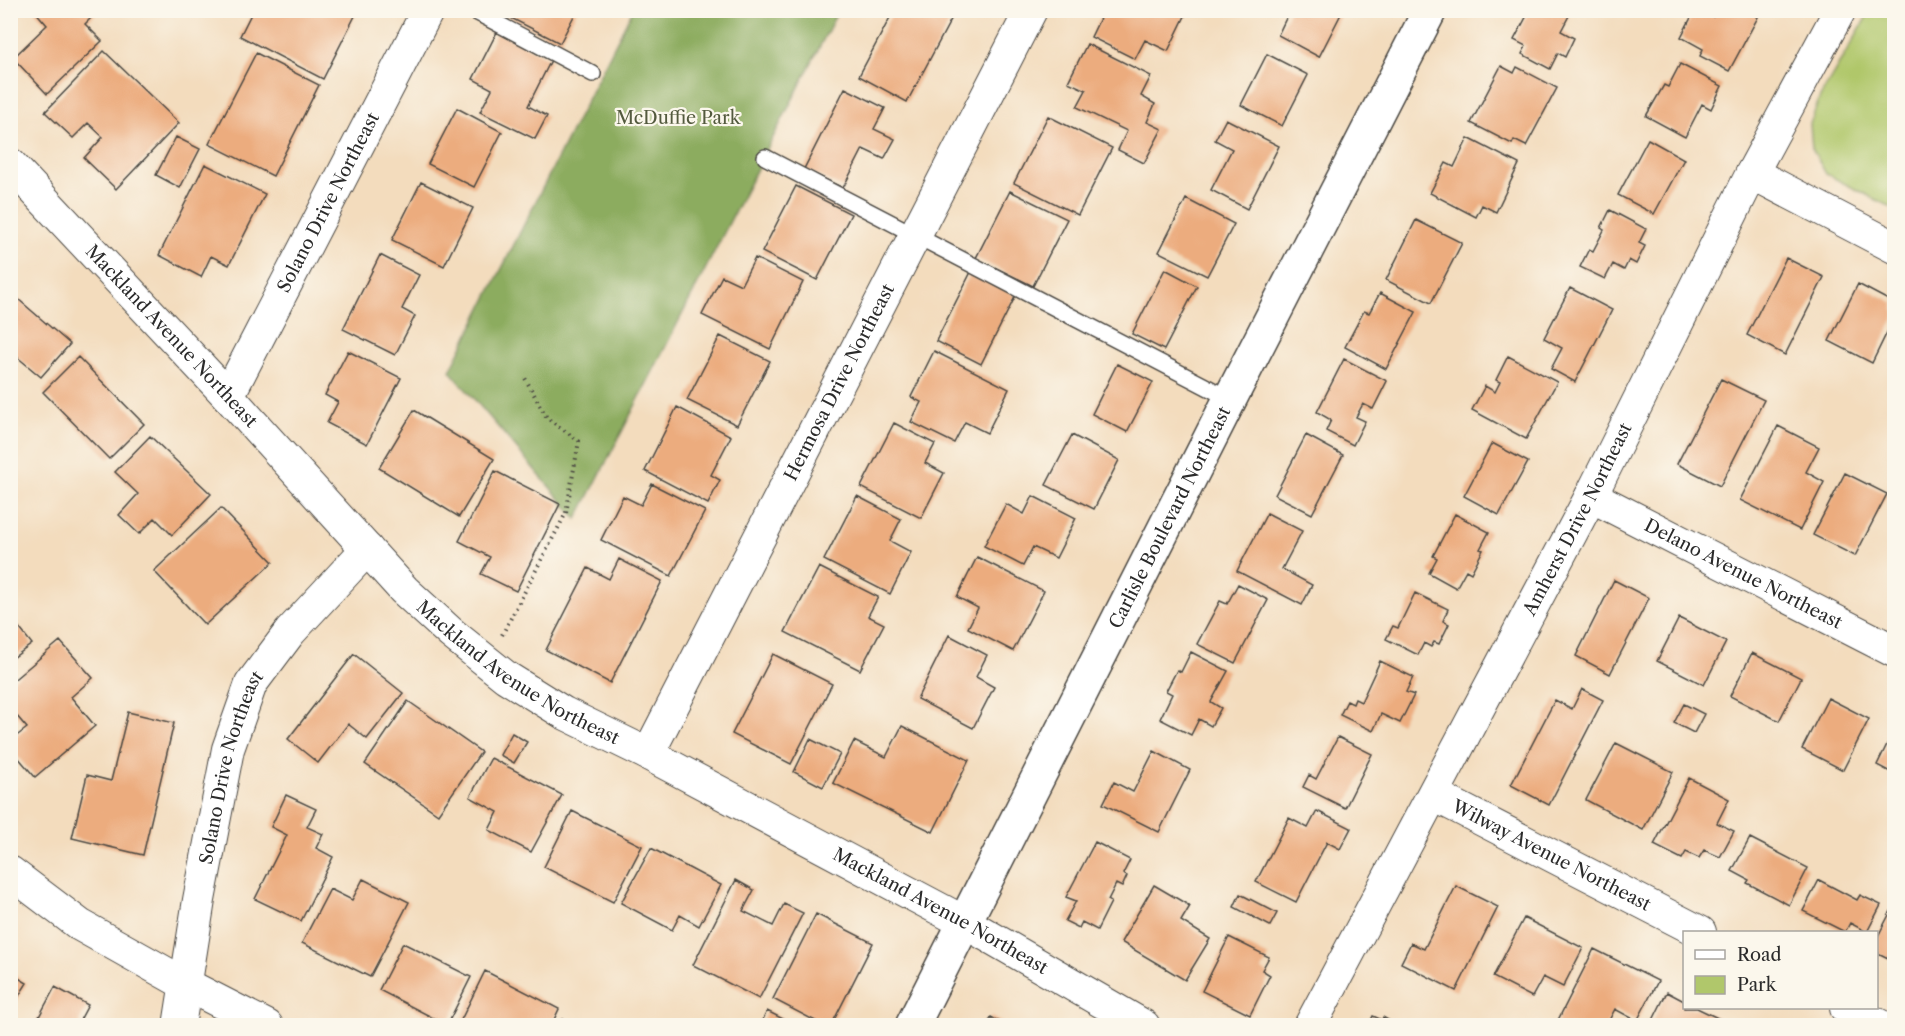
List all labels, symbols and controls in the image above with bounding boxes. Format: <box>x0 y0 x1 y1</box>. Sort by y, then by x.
park label: McDuffie Park <box>616 107 742 129</box>
street label: Solano Drive Northeast <box>273 108 384 296</box>
street label: Mackland Avenue Northeast <box>81 240 262 432</box>
street label: Hermosa Drive Northeast <box>780 280 899 485</box>
street label: Carlisle Boulevard Northeast <box>1104 402 1236 632</box>
street label: Amherst Drive Northeast <box>1518 419 1637 620</box>
street label: Delano Avenue Northeast <box>1641 514 1846 634</box>
street label: Mackland Avenue Northeast <box>412 596 624 750</box>
street label: Solano Drive Northeast <box>195 666 268 866</box>
street label: Wilway Avenue Northeast <box>1447 795 1655 916</box>
street label: Mackland Avenue Northeast <box>829 843 1052 979</box>
legend <box>1683 931 1878 1009</box>
text: Road <box>1737 944 1782 966</box>
text: Park <box>1737 974 1778 996</box>

